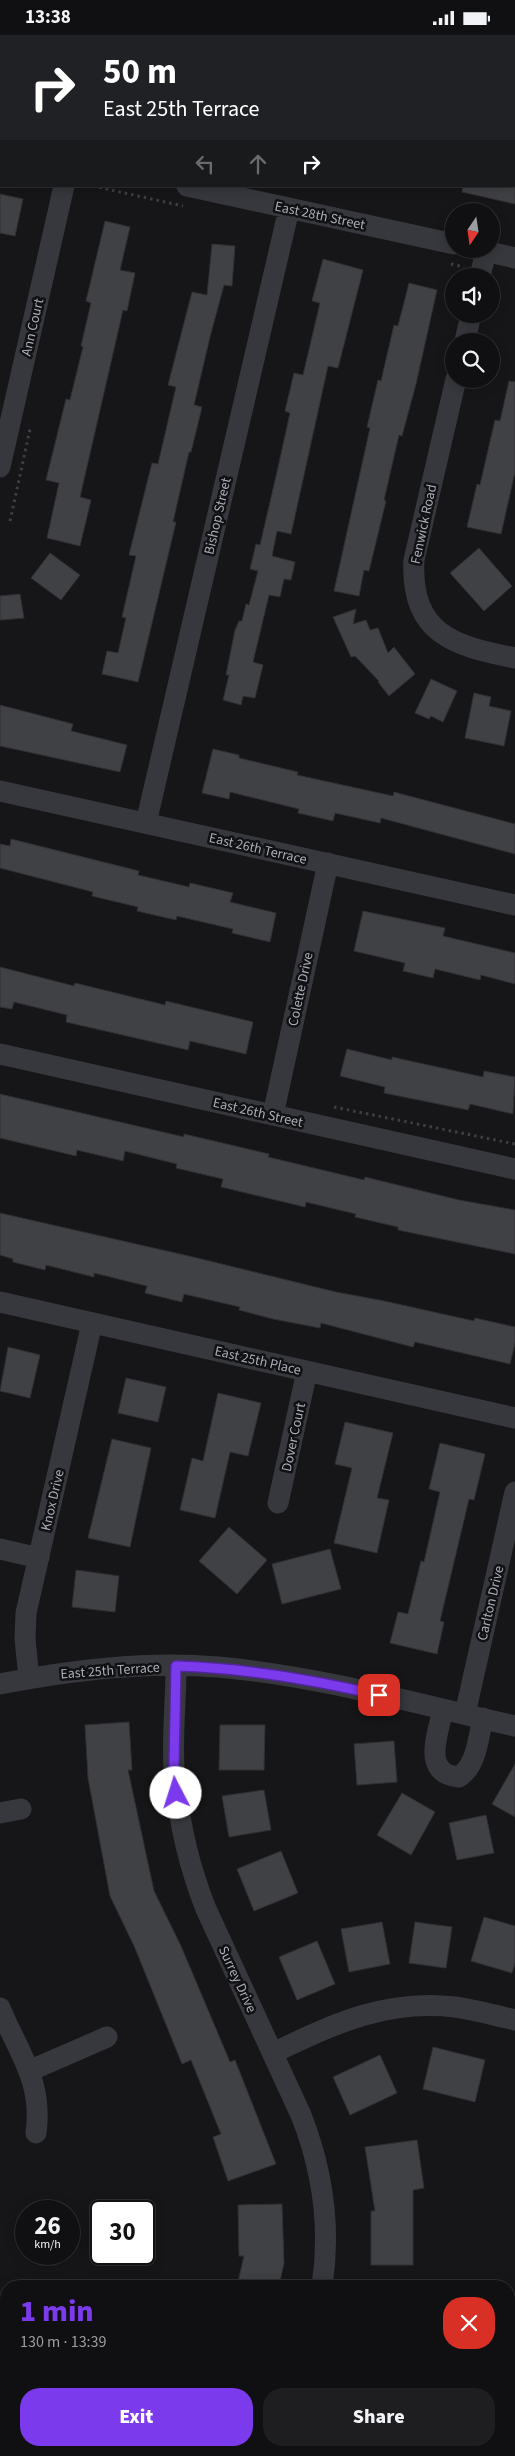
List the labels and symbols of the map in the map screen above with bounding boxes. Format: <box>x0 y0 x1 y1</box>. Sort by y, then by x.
street label: East 28th Street <box>273 197 367 235</box>
north arrow <box>445 203 500 257</box>
street label: Ann Court <box>17 296 49 358</box>
street label: Bishop Street <box>199 476 237 557</box>
street label: Fenwick Road <box>406 483 442 566</box>
street label: East 26th Terrace <box>207 828 309 870</box>
street label: Colette Drive <box>283 950 319 1028</box>
street label: East 26th Street <box>211 1093 305 1133</box>
street label: East 25th Place <box>213 1341 303 1381</box>
street label: Dover Court <box>277 1401 311 1474</box>
street label: Knox Drive <box>36 1467 70 1533</box>
street label: Carlton Drive <box>473 1564 509 1643</box>
street label: East 25th Terrace <box>60 1658 161 1684</box>
pin <box>358 1674 400 1716</box>
position arrow <box>149 1766 201 1818</box>
street label: Surrey Drive <box>213 1943 261 2016</box>
speed limit sign: 30 <box>90 2200 155 2265</box>

